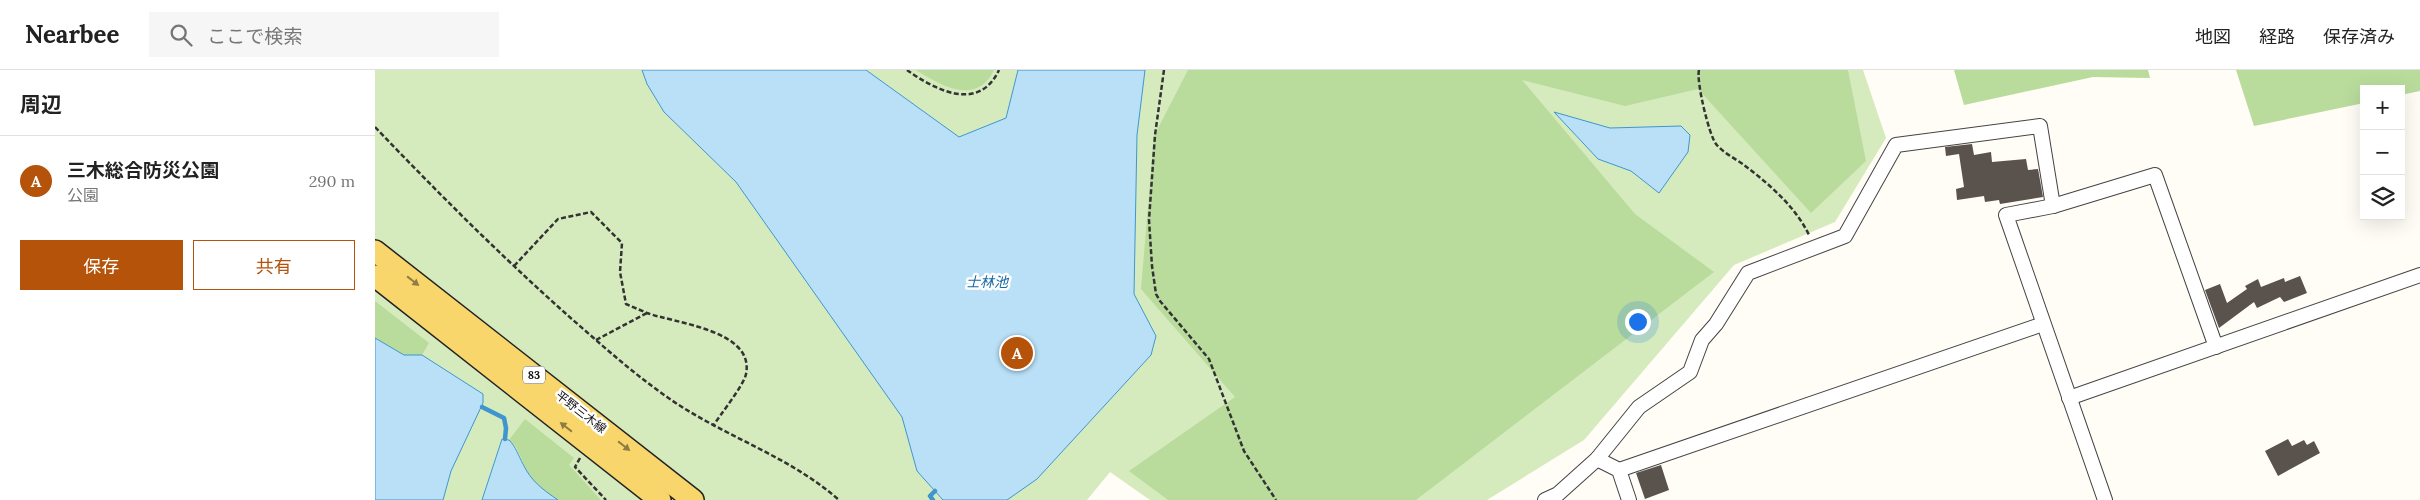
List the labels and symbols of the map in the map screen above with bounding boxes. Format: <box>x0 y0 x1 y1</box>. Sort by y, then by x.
water label: 士林池 <box>966 273 1010 291</box>
one-way arrow <box>406 275 419 286</box>
your location <box>1625 309 1651 335</box>
pin: A <box>1001 334 1033 372</box>
road number: 83 <box>523 366 545 384</box>
street label: 平野三木線 <box>553 387 610 436</box>
one-way arrow <box>560 421 573 432</box>
one-way arrow <box>617 441 631 451</box>

